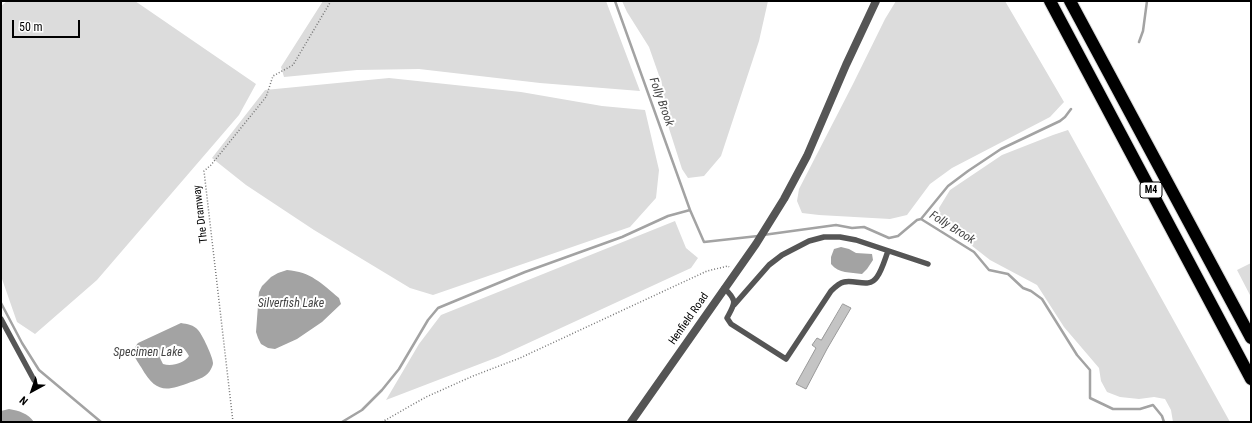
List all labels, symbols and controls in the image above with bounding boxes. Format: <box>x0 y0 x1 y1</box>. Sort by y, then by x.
scale bar <box>14 12 82 38</box>
text: 50 m <box>19 20 43 34</box>
water label: Folly Brook <box>646 76 676 128</box>
road number: M4 <box>1140 182 1162 198</box>
street label: The Dramway <box>191 184 211 244</box>
water label: Folly Brook <box>927 208 977 248</box>
street label: Henfield Road <box>666 290 712 348</box>
water label: Silverfish Lake <box>258 297 324 311</box>
water label: Specimen Lake <box>113 346 183 360</box>
north arrow <box>12 371 52 411</box>
text: N <box>17 393 31 408</box>

